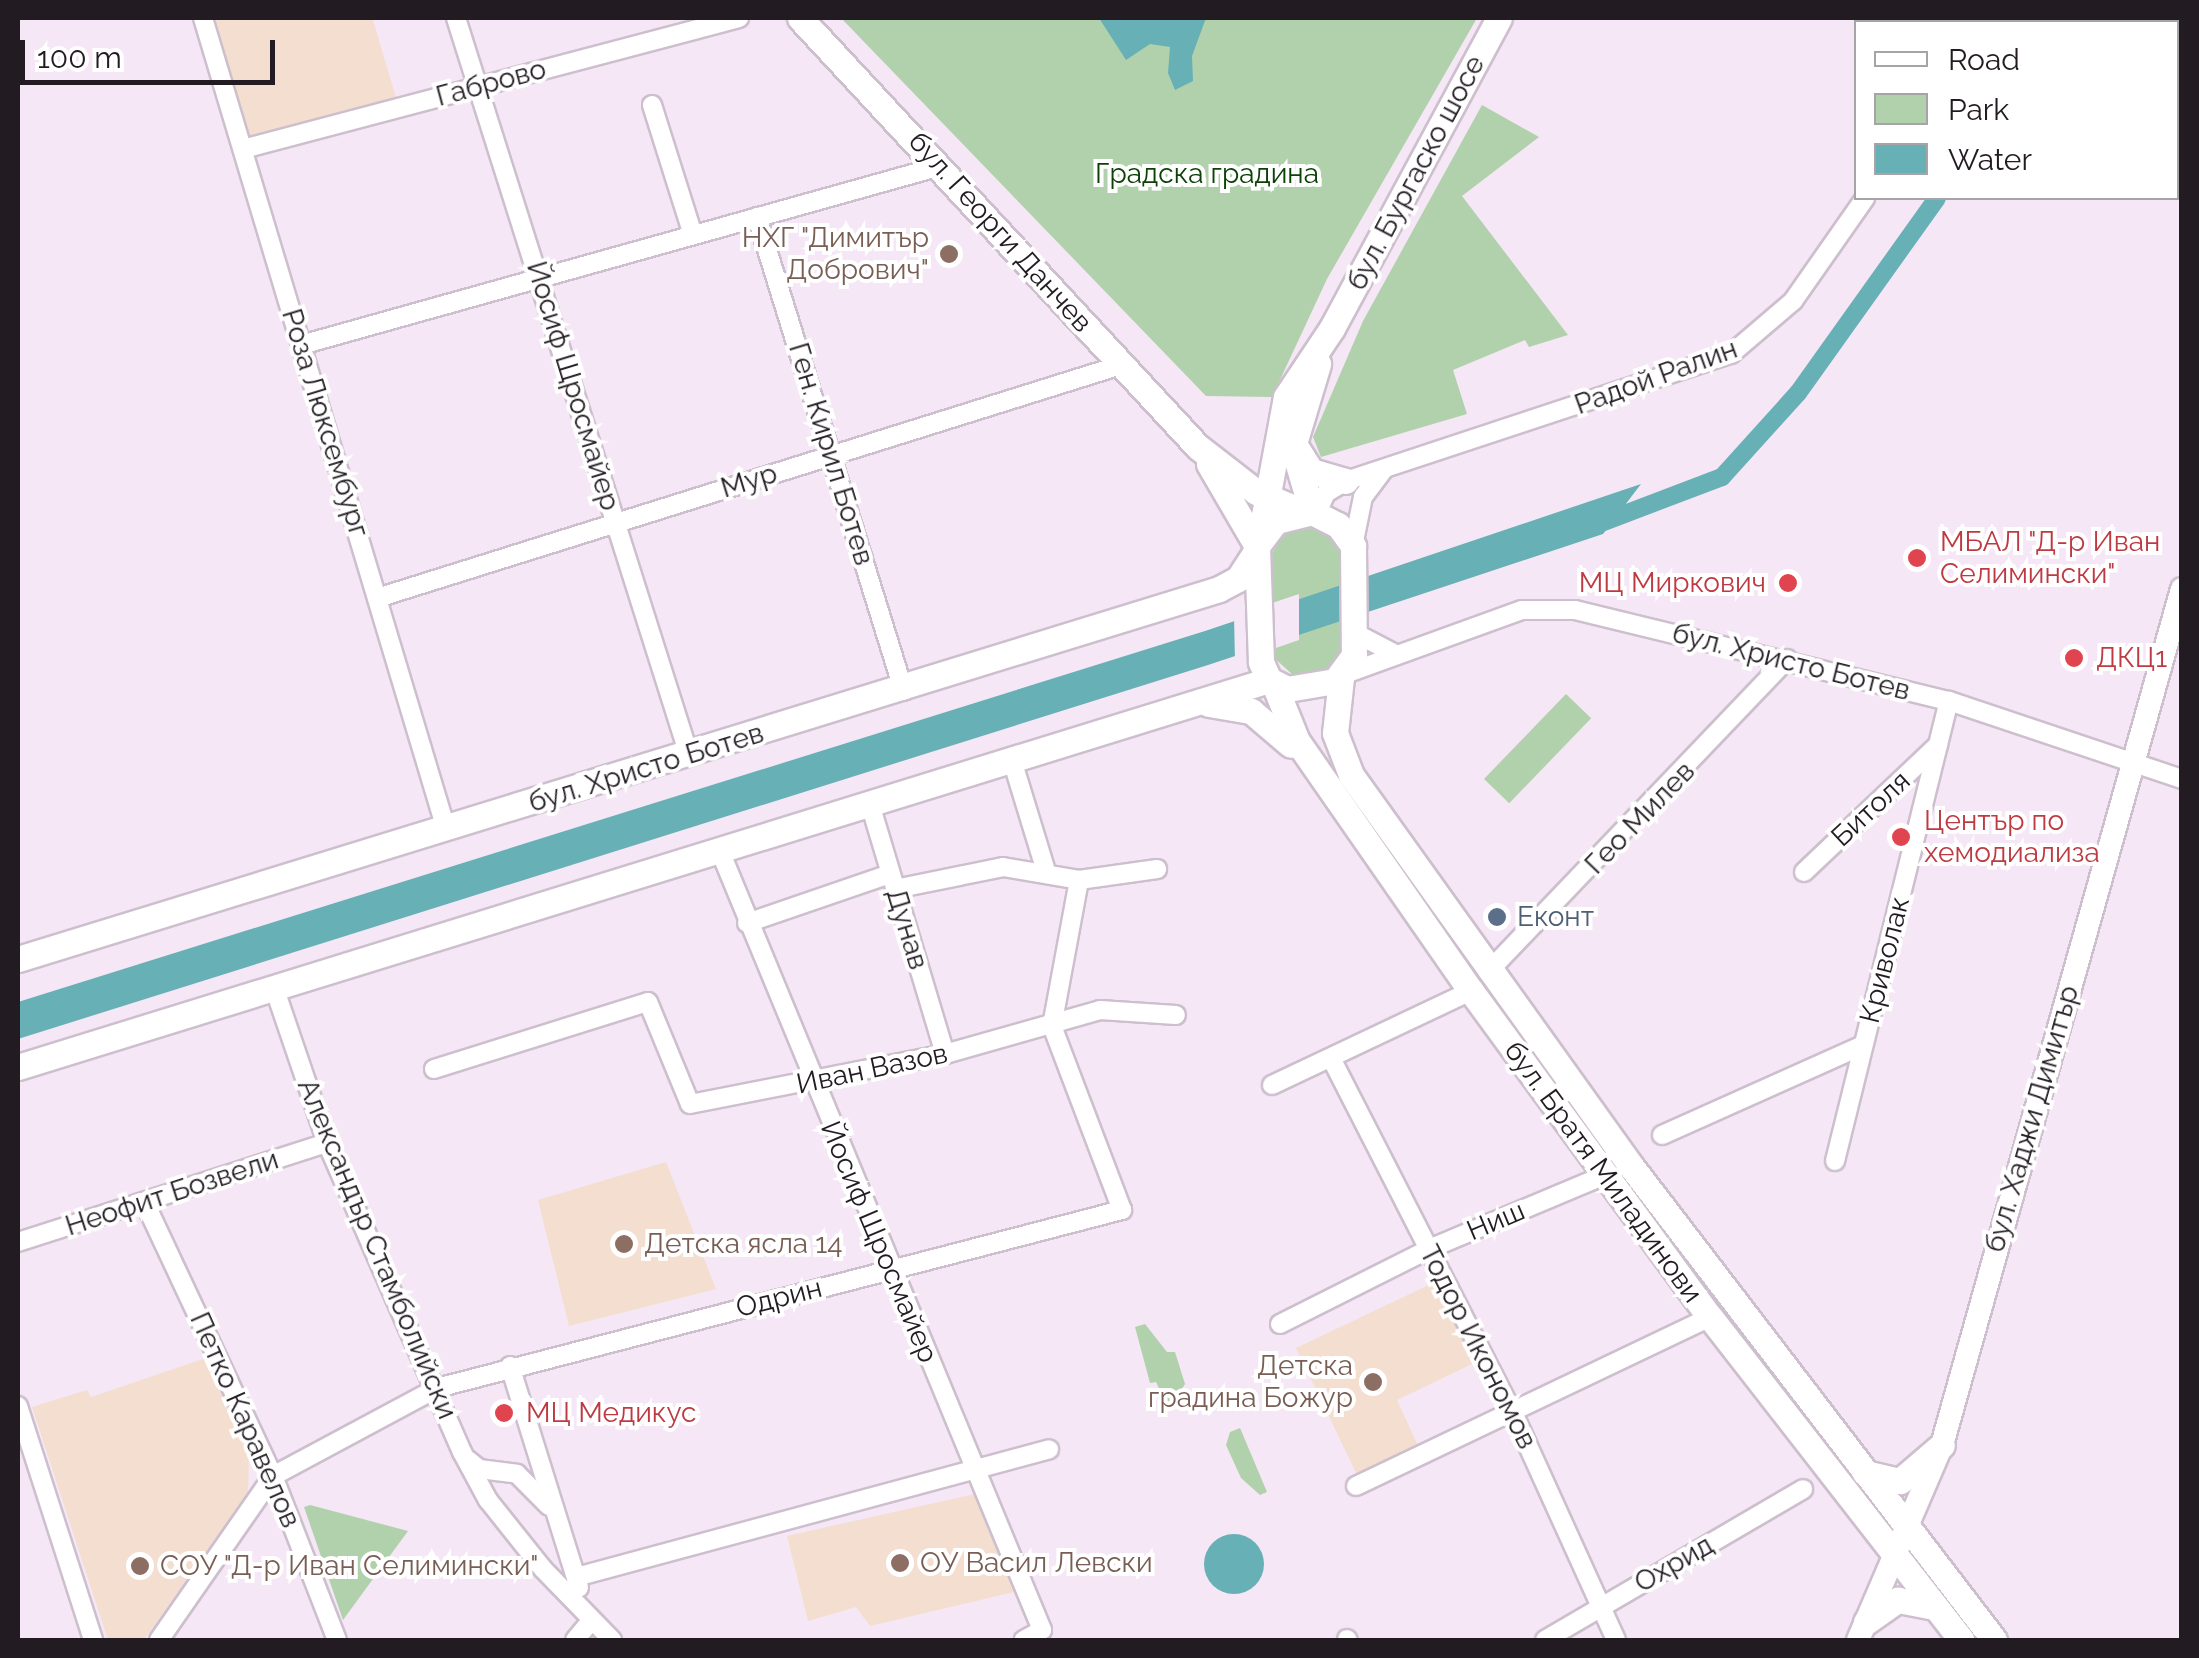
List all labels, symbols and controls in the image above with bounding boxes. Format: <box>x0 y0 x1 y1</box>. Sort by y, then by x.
scale bar <box>25 20 280 82</box>
legend <box>1854 20 2179 200</box>
text: 100 m <box>37 40 122 75</box>
text: Road <box>1948 42 2020 77</box>
street label: бул. Бургаско шосе <box>1340 50 1492 296</box>
street label: Габрово <box>432 52 550 114</box>
text: Park <box>1948 92 2009 127</box>
street label: бул. Георги Данчев <box>901 125 1099 339</box>
text: Water <box>1948 142 2032 177</box>
park label: Градска градина <box>1095 157 1319 191</box>
place label: НХГ "Димитър Добрович" <box>741 221 929 287</box>
marker: НХГ "Димитър Добрович" <box>938 243 960 265</box>
street label: Йосиф Щросмайер <box>519 257 627 515</box>
street label: Роза Люксембург <box>274 305 376 541</box>
street label: Радой Ралин <box>1570 332 1742 422</box>
street label: Ген. Кирил Ботев <box>781 339 881 569</box>
street label: Мур <box>717 457 781 505</box>
place label: МБАЛ "Д-р Иван Селимински" <box>1940 525 2161 591</box>
marker: МБАЛ "Д-р Иван Селимински" <box>1904 545 1930 571</box>
place label: МЦ Миркович <box>1579 566 1766 600</box>
marker: МЦ Миркович <box>1775 570 1801 596</box>
street label: бул. Христо Ботев <box>1669 616 1913 708</box>
place label: ДКЦ1 <box>2096 641 2167 675</box>
marker: ДКЦ1 <box>2061 645 2087 671</box>
street label: бул. Христо Ботев <box>524 716 768 820</box>
street label: Гео Милев <box>1578 755 1702 881</box>
street label: Битоля <box>1825 764 1917 854</box>
place label: Център по хемодиализа <box>1924 804 2100 870</box>
marker: Център по хемодиализа <box>1888 824 1914 850</box>
street label: Дунав <box>879 885 935 973</box>
street label: Криволак <box>1853 893 1917 1027</box>
place label: Еконт <box>1517 900 1594 934</box>
marker: Еконт <box>1486 906 1508 928</box>
street label: бул. Хаджи Димитър <box>1978 982 2086 1256</box>
street label: бул. Братя Миладинови <box>1497 1035 1709 1309</box>
street label: Иван Вазов <box>793 1037 951 1101</box>
street label: Александър Стамболийски <box>290 1074 464 1424</box>
street label: Йосиф Щросмайер <box>813 1116 945 1368</box>
street label: Неофит Бозвели <box>61 1143 283 1243</box>
street label: Ниш <box>1462 1194 1530 1248</box>
place label: Детска ясла 14 <box>644 1227 843 1261</box>
marker: Детска ясла 14 <box>613 1233 635 1255</box>
street label: Тодор Икономов <box>1412 1240 1544 1454</box>
street label: Одрин <box>732 1271 826 1325</box>
street label: Петко Каравелов <box>182 1307 308 1533</box>
place label: Детска градина Божур <box>1148 1349 1353 1415</box>
marker: Детска градина Божур <box>1362 1371 1384 1393</box>
place label: МЦ Медикус <box>526 1396 696 1430</box>
marker: МЦ Медикус <box>491 1400 517 1426</box>
street label: Охрид <box>1629 1528 1719 1600</box>
place label: ОУ Васил Левски <box>920 1546 1153 1580</box>
place label: СОУ "Д-р Иван Селимински" <box>160 1549 539 1583</box>
marker: ОУ Васил Левски <box>889 1552 911 1574</box>
marker: СОУ "Д-р Иван Селимински" <box>129 1555 151 1577</box>

